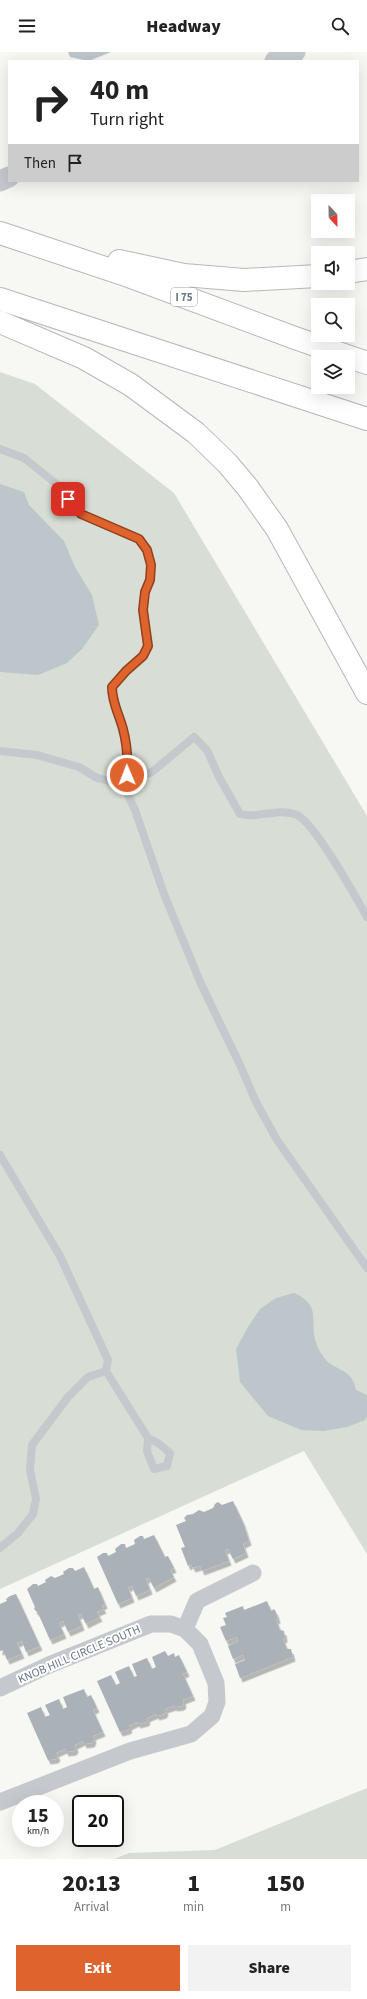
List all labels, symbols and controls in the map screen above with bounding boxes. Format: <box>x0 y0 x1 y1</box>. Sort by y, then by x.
text: Headway <box>146 14 221 39</box>
icon: menu <box>16 15 38 37</box>
icon: search <box>329 15 351 37</box>
text: 40 m <box>90 70 149 110</box>
icon: right <box>24 76 76 128</box>
text: Turn right <box>90 107 164 132</box>
icon: arrive <box>64 152 86 174</box>
text: Then <box>24 153 56 174</box>
north arrow <box>311 194 355 238</box>
map controls <box>311 194 355 394</box>
button: sound <box>311 246 355 290</box>
road number: I 75 <box>171 288 197 306</box>
button: search <box>311 298 355 342</box>
button: layers <box>311 350 355 394</box>
pin <box>51 482 85 516</box>
icon: arrive <box>57 488 79 510</box>
position arrow <box>106 754 148 796</box>
street label: KNOB HILL CIRCLE SOUTH <box>15 1621 143 1688</box>
speed limit sign: 20 <box>72 1795 124 1847</box>
text: 15 <box>27 1802 49 1830</box>
text: km/h <box>27 1824 49 1838</box>
text: 20:13 <box>62 1866 121 1901</box>
text: 1 <box>187 1866 200 1901</box>
text: 150 <box>266 1866 305 1901</box>
text: Arrival <box>74 1898 109 1916</box>
text: min <box>183 1898 204 1916</box>
text: m <box>280 1898 291 1916</box>
button: Exit <box>16 1945 180 1991</box>
button: Share <box>188 1945 351 1991</box>

